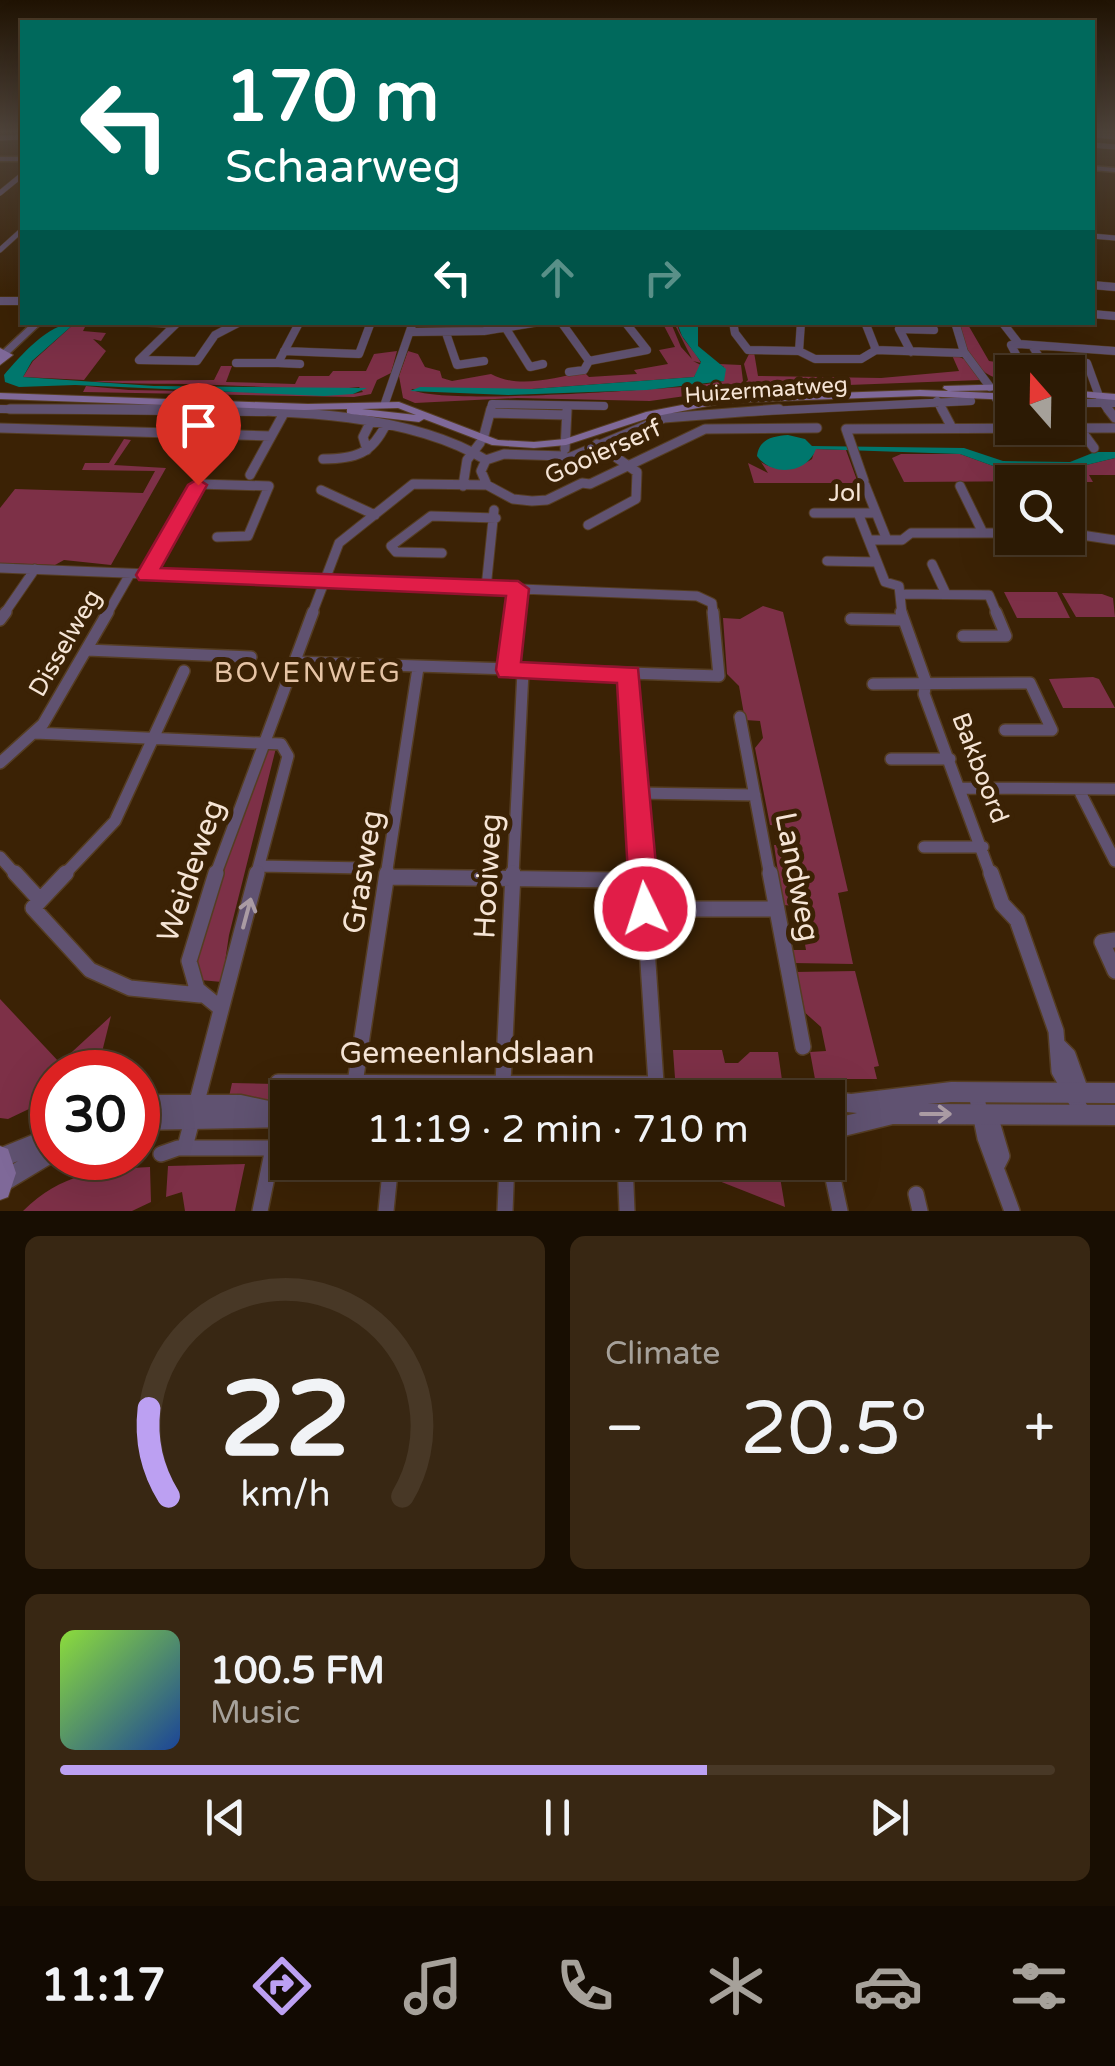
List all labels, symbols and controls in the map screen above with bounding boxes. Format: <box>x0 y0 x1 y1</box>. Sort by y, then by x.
text: 170 m <box>225 56 439 140</box>
icon: left <box>60 60 190 190</box>
text: Schaarweg <box>225 141 461 195</box>
icon: left <box>425 250 480 305</box>
icon: ahead <box>530 250 585 305</box>
icon: right <box>635 250 690 305</box>
north arrow <box>995 355 1085 445</box>
map controls <box>995 355 1085 555</box>
street label: Huizermaatweg <box>683 371 849 409</box>
pin <box>156 383 241 486</box>
icon: arrive <box>171 398 226 453</box>
street label: Gooierserf <box>540 413 666 491</box>
button: search <box>995 465 1085 555</box>
street label: Jol <box>828 478 862 508</box>
street label: Disselweg <box>22 584 108 702</box>
district label: BOVENWEG <box>214 656 402 690</box>
street label: Bakboord <box>945 708 1015 828</box>
street label: Weideweg <box>149 795 233 947</box>
street label: Grasweg <box>335 807 391 937</box>
street label: Landweg <box>766 809 828 945</box>
street label: Hooiweg <box>466 812 510 940</box>
position arrow <box>593 857 697 961</box>
one-way arrow <box>238 898 257 930</box>
street label: Gemeenlandslaan <box>340 1035 594 1072</box>
speed limit sign: 30 <box>30 1050 160 1180</box>
one-way arrow <box>920 1104 952 1124</box>
text: 11:19 · 2 min · 710 m <box>366 1107 749 1153</box>
text: Climate <box>605 1335 720 1373</box>
text: 22 <box>220 1359 350 1484</box>
text: 20.5° <box>740 1384 928 1474</box>
text: − <box>605 1396 644 1462</box>
text: + <box>1024 1396 1055 1462</box>
text: km/h <box>240 1473 330 1516</box>
text: 100.5 FM <box>210 1648 385 1694</box>
text: Music <box>210 1694 300 1732</box>
icon: previous <box>198 1790 253 1845</box>
icon: pause <box>530 1790 585 1845</box>
icon: next <box>862 1790 917 1845</box>
icon: directions <box>247 1951 317 2021</box>
icon: music <box>398 1951 468 2021</box>
icon: phone <box>550 1951 620 2021</box>
icon: climate <box>701 1951 771 2021</box>
icon: car <box>853 1951 923 2021</box>
icon: filters <box>1004 1951 1074 2021</box>
text: 11:17 <box>41 1959 165 2013</box>

